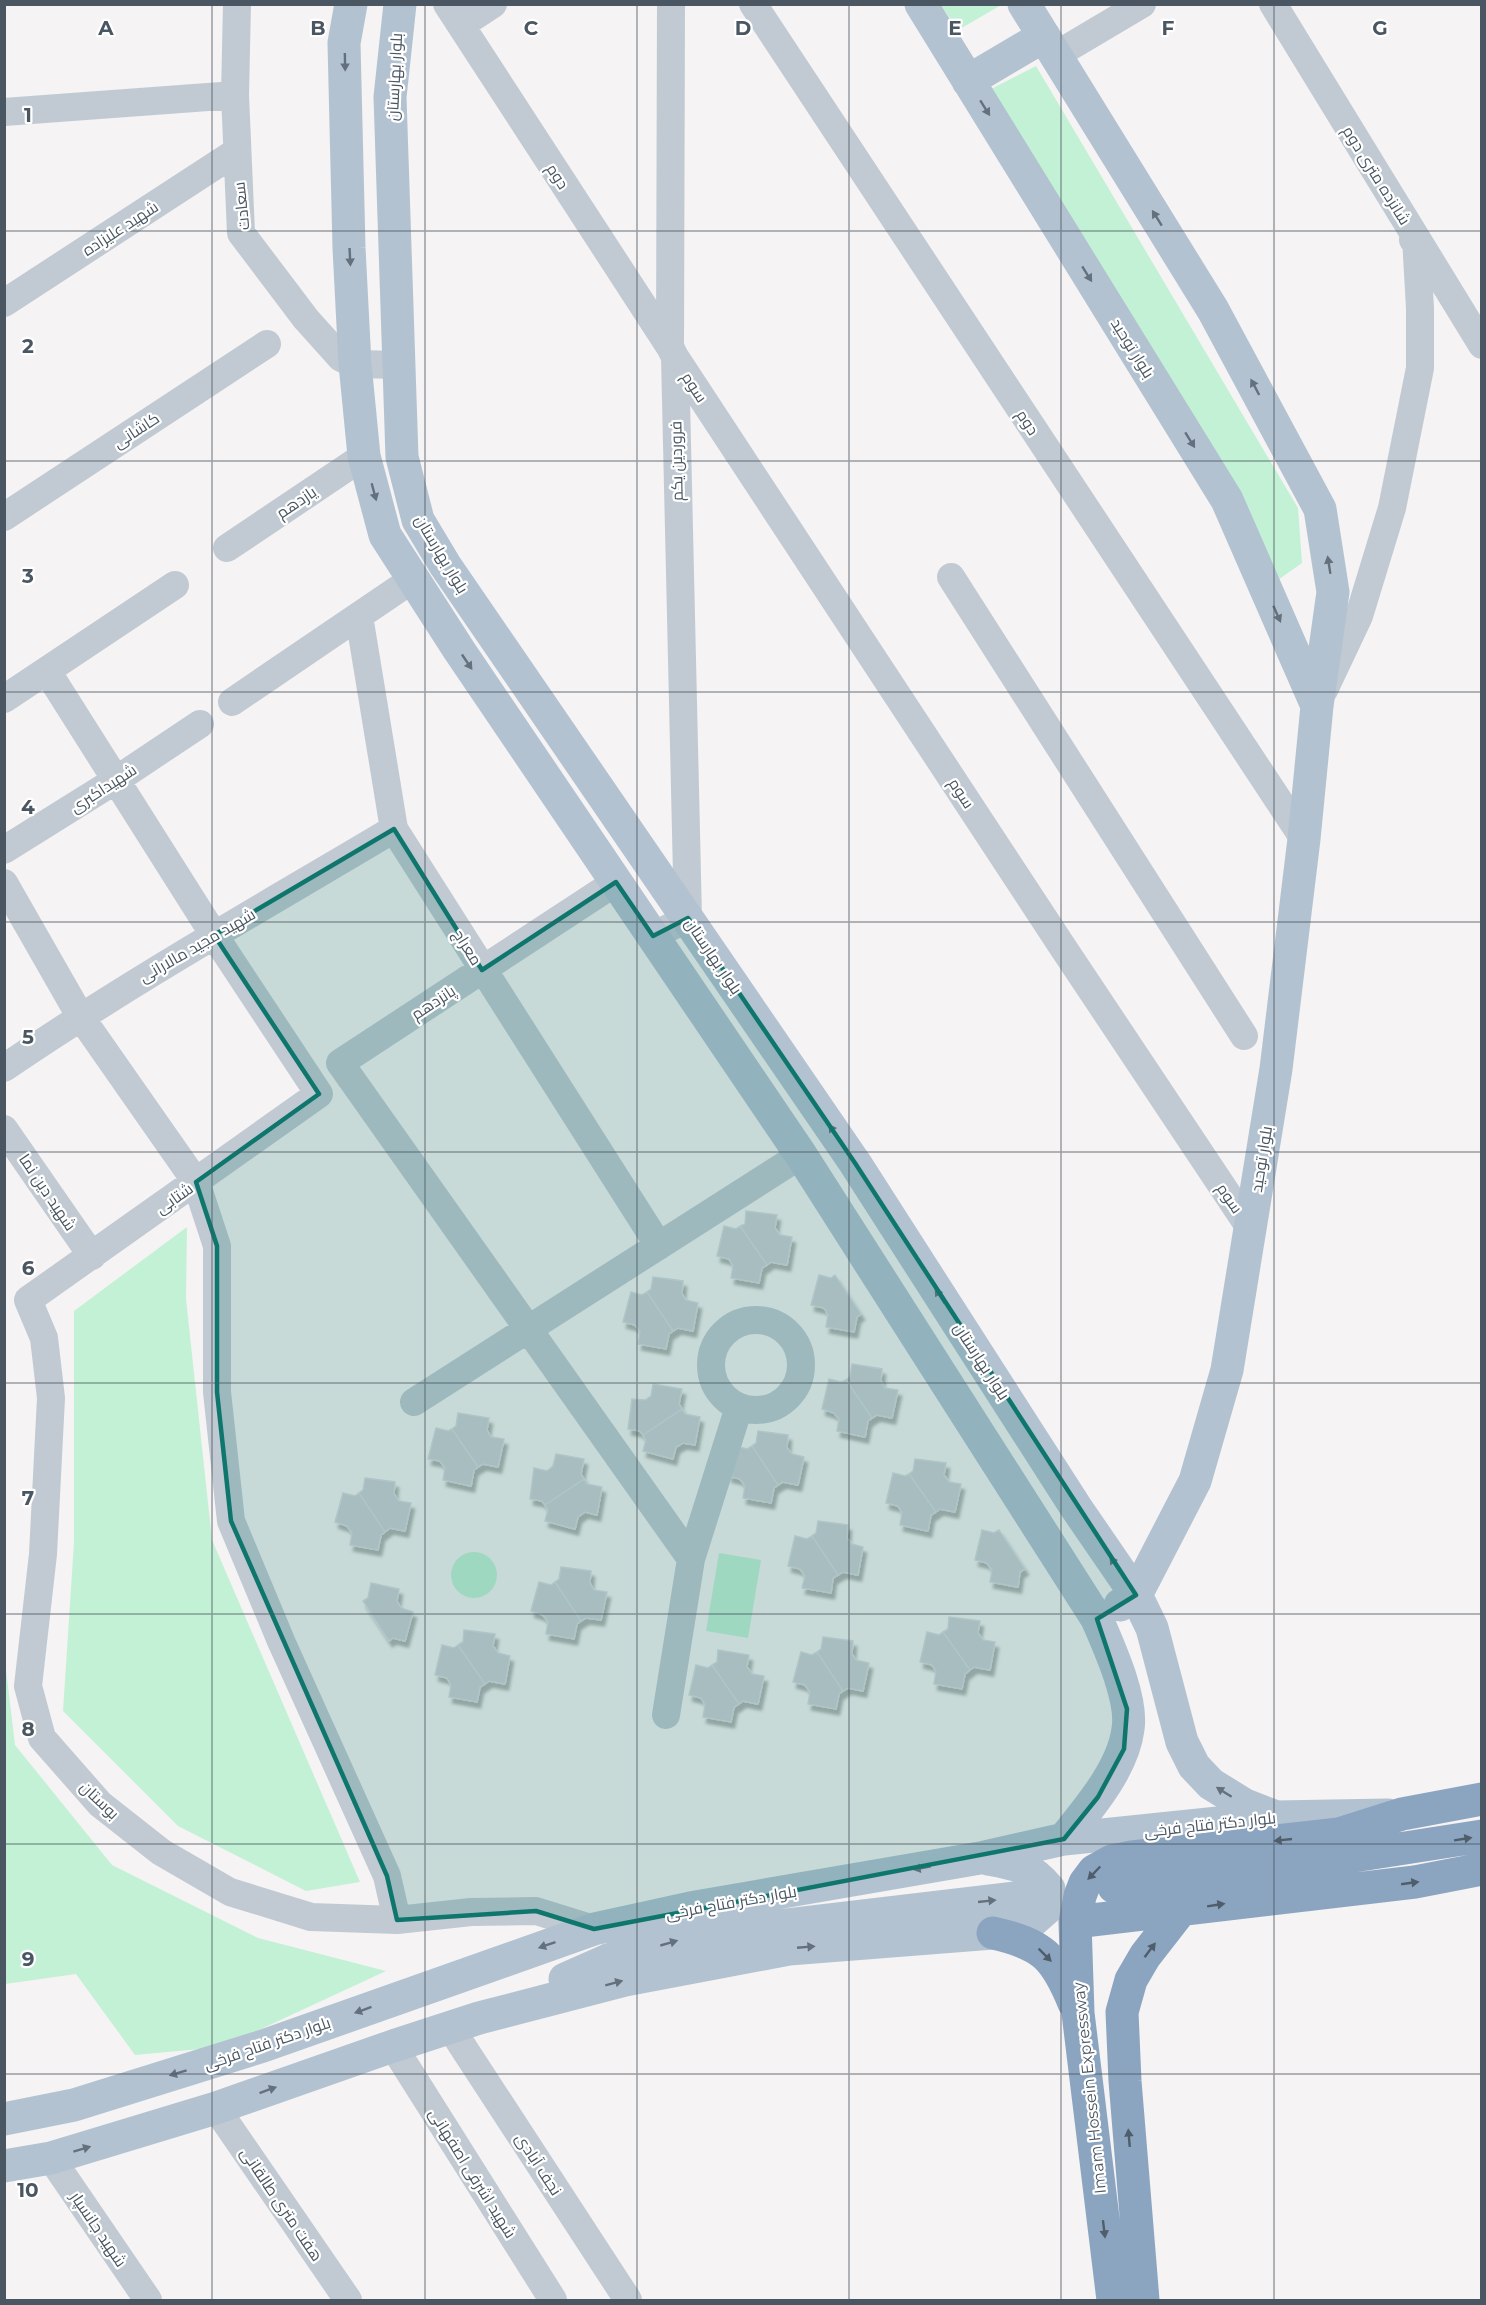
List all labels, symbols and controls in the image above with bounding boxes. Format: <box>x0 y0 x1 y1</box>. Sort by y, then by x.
text: A <box>97 16 114 40</box>
text: B <box>310 16 326 40</box>
text: C <box>524 16 539 40</box>
text: D <box>735 16 751 40</box>
text: E <box>948 16 962 40</box>
text: F <box>1162 16 1175 40</box>
text: G <box>1372 16 1388 40</box>
street label: بلوار بهارستان <box>383 32 407 122</box>
one-way arrow <box>340 53 350 72</box>
one-way arrow <box>980 100 991 116</box>
text: 1 <box>24 103 32 127</box>
street label: شانزده متری دوم <box>1337 122 1415 229</box>
street label: دوم <box>541 160 573 194</box>
street label: سعادت <box>230 181 253 231</box>
street label: شهید علیزاده <box>79 197 162 261</box>
one-way arrow <box>1151 210 1162 226</box>
one-way arrow <box>345 248 354 267</box>
one-way arrow <box>1082 266 1093 282</box>
street label: بلوار توحید <box>1107 315 1158 382</box>
text: 2 <box>22 334 34 358</box>
street label: سوم <box>676 368 711 407</box>
one-way arrow <box>1250 378 1260 395</box>
street label: دوم <box>1011 406 1043 440</box>
street label: کاشانی <box>110 409 163 453</box>
street label: فروردین یکم <box>666 421 689 501</box>
one-way arrow <box>1184 432 1195 448</box>
street label: یازدهم <box>273 482 322 524</box>
one-way arrow <box>370 484 379 502</box>
street label: بلوار بهارستان <box>410 512 472 597</box>
one-way arrow <box>1324 555 1333 574</box>
text: 3 <box>21 564 34 588</box>
one-way arrow <box>1273 605 1282 623</box>
one-way arrow <box>461 654 472 670</box>
street label: شهیداکبری <box>67 760 141 818</box>
street label: سوم <box>943 774 978 813</box>
text: 4 <box>21 795 35 819</box>
street label: شهید مجید مالارانی <box>136 904 259 987</box>
street label: بلوار بهارستان <box>680 914 746 999</box>
street label: معراج <box>448 926 486 970</box>
street label: پانزدهم <box>408 981 461 1025</box>
text: 5 <box>22 1025 34 1049</box>
one-way arrow <box>829 1124 840 1140</box>
street label: بلوار توحید <box>1247 1125 1276 1194</box>
street label: شهید دین نما <box>14 1150 80 1235</box>
street label: شتابی <box>152 1179 197 1219</box>
street label: سوم <box>1211 1179 1247 1218</box>
text: 6 <box>22 1256 35 1280</box>
one-way arrow <box>934 1288 946 1304</box>
street label: بلوار بهارستان <box>949 1319 1014 1404</box>
text: 7 <box>22 1486 34 1510</box>
one-way arrow <box>1109 1557 1121 1573</box>
text: 8 <box>21 1717 35 1741</box>
street label: بوستان <box>76 1777 123 1824</box>
one-way arrow <box>1216 1786 1232 1797</box>
street label: بلوار دکتر فتاح فرخی <box>1143 1808 1277 1843</box>
one-way arrow <box>1453 1834 1472 1843</box>
one-way arrow <box>1274 1835 1293 1845</box>
one-way arrow <box>913 1864 932 1873</box>
one-way arrow <box>1087 1866 1101 1881</box>
one-way arrow <box>1400 1878 1419 1887</box>
street label: بلوار دکتر فتاح فرخی <box>664 1882 798 1925</box>
one-way arrow <box>978 1897 997 1906</box>
one-way arrow <box>1207 1900 1226 1909</box>
one-way arrow <box>660 1938 678 1947</box>
one-way arrow <box>538 1941 556 1950</box>
one-way arrow <box>797 1942 816 1952</box>
one-way arrow <box>1144 1942 1156 1958</box>
text: 9 <box>22 1947 34 1971</box>
one-way arrow <box>1038 1948 1052 1962</box>
one-way arrow <box>605 1977 624 1987</box>
street label: Imam Hossein Expressway <box>1069 1981 1110 2195</box>
one-way arrow <box>354 2006 372 2015</box>
street label: بلوار دکتر فتاح فرخی <box>201 2013 334 2076</box>
one-way arrow <box>169 2069 187 2078</box>
one-way arrow <box>259 2085 277 2095</box>
street label: شهید اشرفی اصفهانی <box>424 2105 520 2242</box>
one-way arrow <box>1125 2128 1134 2147</box>
street label: نجف آبادی <box>511 2130 566 2199</box>
one-way arrow <box>73 2144 91 2153</box>
street label: هفت متری طالقانی <box>236 2144 327 2265</box>
text: 10 <box>17 2178 39 2202</box>
street label: شهید جانسپار <box>65 2187 131 2271</box>
one-way arrow <box>1099 2220 1109 2239</box>

